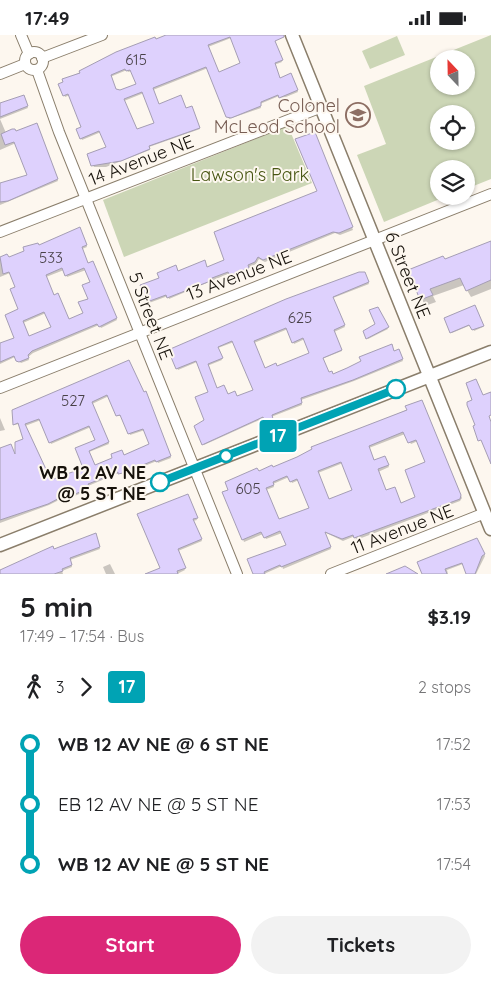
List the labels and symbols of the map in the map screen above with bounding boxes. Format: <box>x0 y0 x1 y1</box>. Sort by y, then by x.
house number: 615 <box>125 50 147 69</box>
north arrow <box>430 50 475 95</box>
place label: Colonel McLeod School <box>214 94 340 138</box>
school or university icon: Colonel McLeod School <box>345 102 371 128</box>
street label: 14 Avenue NE <box>85 129 197 191</box>
park label: Lawson's Park <box>191 163 309 186</box>
street label: 6 Street NE <box>380 228 436 322</box>
street label: 13 Avenue NE <box>183 244 295 306</box>
house number: 533 <box>39 248 63 267</box>
street label: 5 Street NE <box>124 269 178 363</box>
house number: 625 <box>288 308 312 327</box>
unlabelled marker <box>386 379 406 399</box>
house number: 527 <box>61 391 85 410</box>
line badge: 17 <box>256 420 300 452</box>
unlabelled marker <box>219 449 233 463</box>
place label: WB 12 AV NE @ 5 ST NE <box>39 461 146 505</box>
marker: WB 12 AV NE @ 5 ST NE <box>150 472 170 492</box>
house number: 605 <box>235 479 261 498</box>
street label: 11 Avenue NE <box>347 499 457 559</box>

